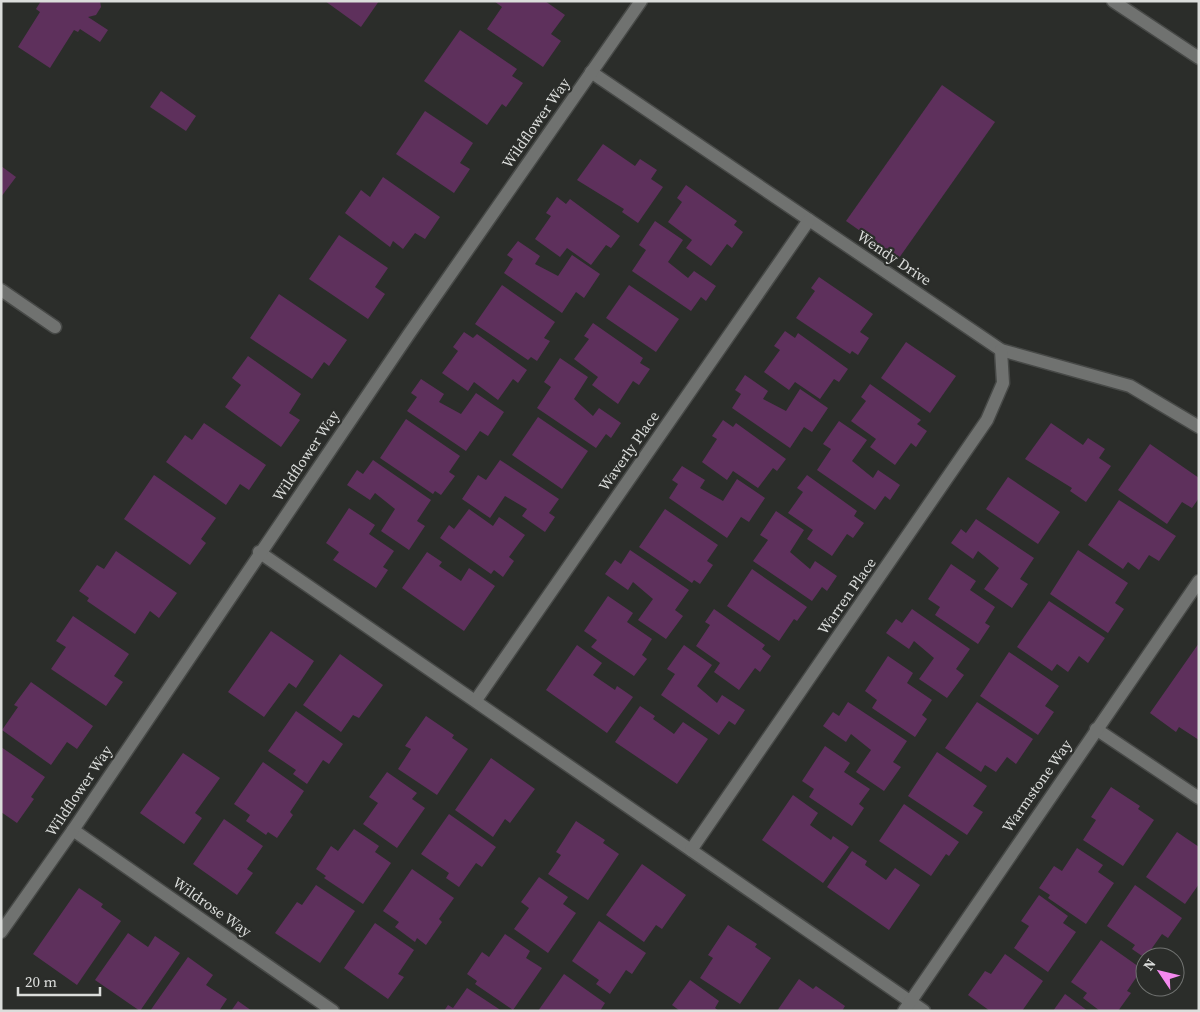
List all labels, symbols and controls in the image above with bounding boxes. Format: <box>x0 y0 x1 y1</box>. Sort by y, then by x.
street label: Wildflower Way <box>497 73 575 172</box>
street label: Wendy Drive <box>853 225 936 290</box>
street label: Wildflower Way <box>267 406 344 505</box>
street label: Waverly Place <box>593 406 664 495</box>
street label: Warren Place <box>812 553 881 638</box>
street label: Warmstone Way <box>997 735 1077 836</box>
street label: Wildflower Way <box>40 741 117 840</box>
street label: Wildrose Way <box>169 872 256 942</box>
north arrow <box>1135 947 1185 997</box>
text: N <box>1138 955 1160 974</box>
scale bar <box>18 964 100 996</box>
text: 20 m <box>25 971 57 992</box>

